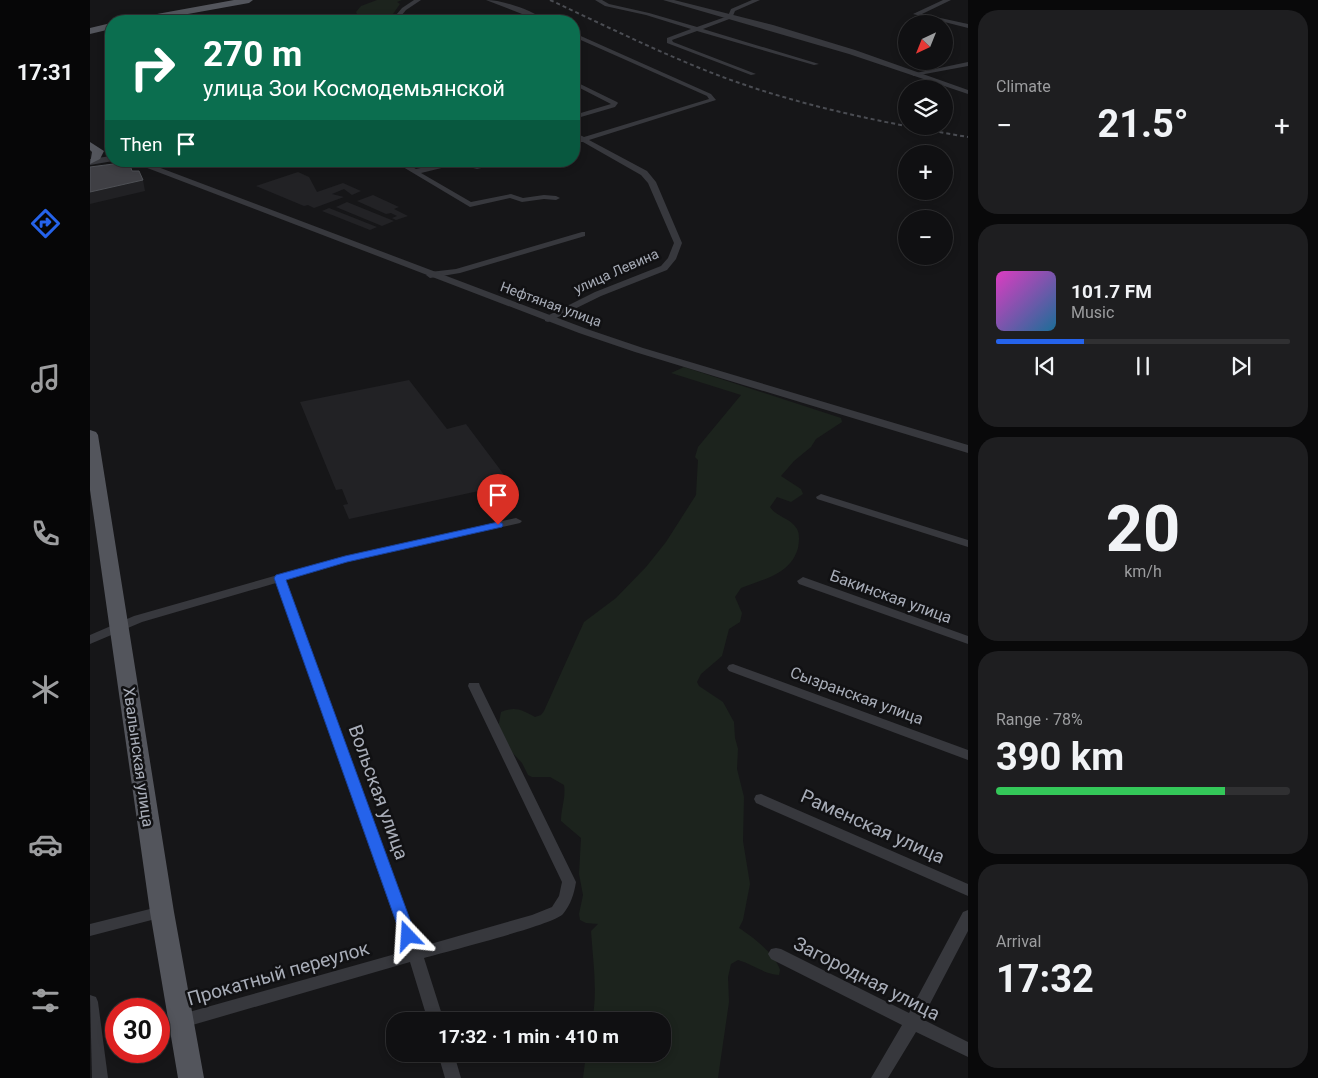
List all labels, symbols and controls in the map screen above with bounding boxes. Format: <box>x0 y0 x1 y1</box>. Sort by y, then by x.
north arrow <box>898 15 952 70</box>
map controls <box>898 15 953 265</box>
text: 270 m <box>203 34 302 75</box>
icon: right <box>120 35 185 100</box>
text: 17:31 <box>17 60 73 85</box>
text: улица Зои Космодемьянской <box>203 76 505 101</box>
text: Climate <box>996 77 1051 96</box>
button: layers <box>898 80 953 135</box>
text: 21.5° <box>1097 102 1189 146</box>
text: − <box>996 109 1012 142</box>
text: + <box>1274 109 1290 142</box>
icon: arrive <box>172 130 200 158</box>
text: Then <box>120 133 162 156</box>
button: + <box>898 145 953 200</box>
icon: directions <box>28 206 63 241</box>
button: − <box>898 210 953 265</box>
street label: улица Левина <box>571 245 661 297</box>
street label: Нефтяная улица <box>498 278 604 330</box>
text: 101.7 FM <box>1071 280 1152 303</box>
text: Music <box>1071 303 1114 322</box>
icon: previous <box>1031 352 1059 380</box>
icon: pause <box>1129 352 1157 380</box>
icon: next <box>1227 352 1255 380</box>
icon: music <box>28 361 63 396</box>
pin <box>477 474 519 525</box>
icon: arrive <box>484 481 512 509</box>
text: 20 <box>1106 491 1180 567</box>
icon: phone <box>28 516 63 551</box>
text: km/h <box>1124 562 1162 581</box>
street label: Бакинская улица <box>827 566 954 627</box>
street label: Сызранская улица <box>788 663 926 728</box>
icon: climate <box>28 672 63 707</box>
street label: Хвалынская улица <box>119 686 158 828</box>
text: Range · 78% <box>996 710 1083 729</box>
street label: Вольская улица <box>343 722 414 863</box>
text: 390 km <box>996 735 1124 779</box>
street label: Раменская улица <box>797 784 948 869</box>
icon: car <box>28 827 63 862</box>
position arrow <box>381 909 433 961</box>
street label: Загородная улица <box>790 932 944 1025</box>
text: Arrival <box>996 932 1041 951</box>
street label: Прокатный переулок <box>184 936 373 1011</box>
text: 17:32 <box>996 957 1094 1001</box>
icon: filters <box>28 983 63 1018</box>
speed limit sign: 30 <box>105 998 170 1063</box>
text: 17:32 · 1 min · 410 m <box>438 1025 619 1048</box>

